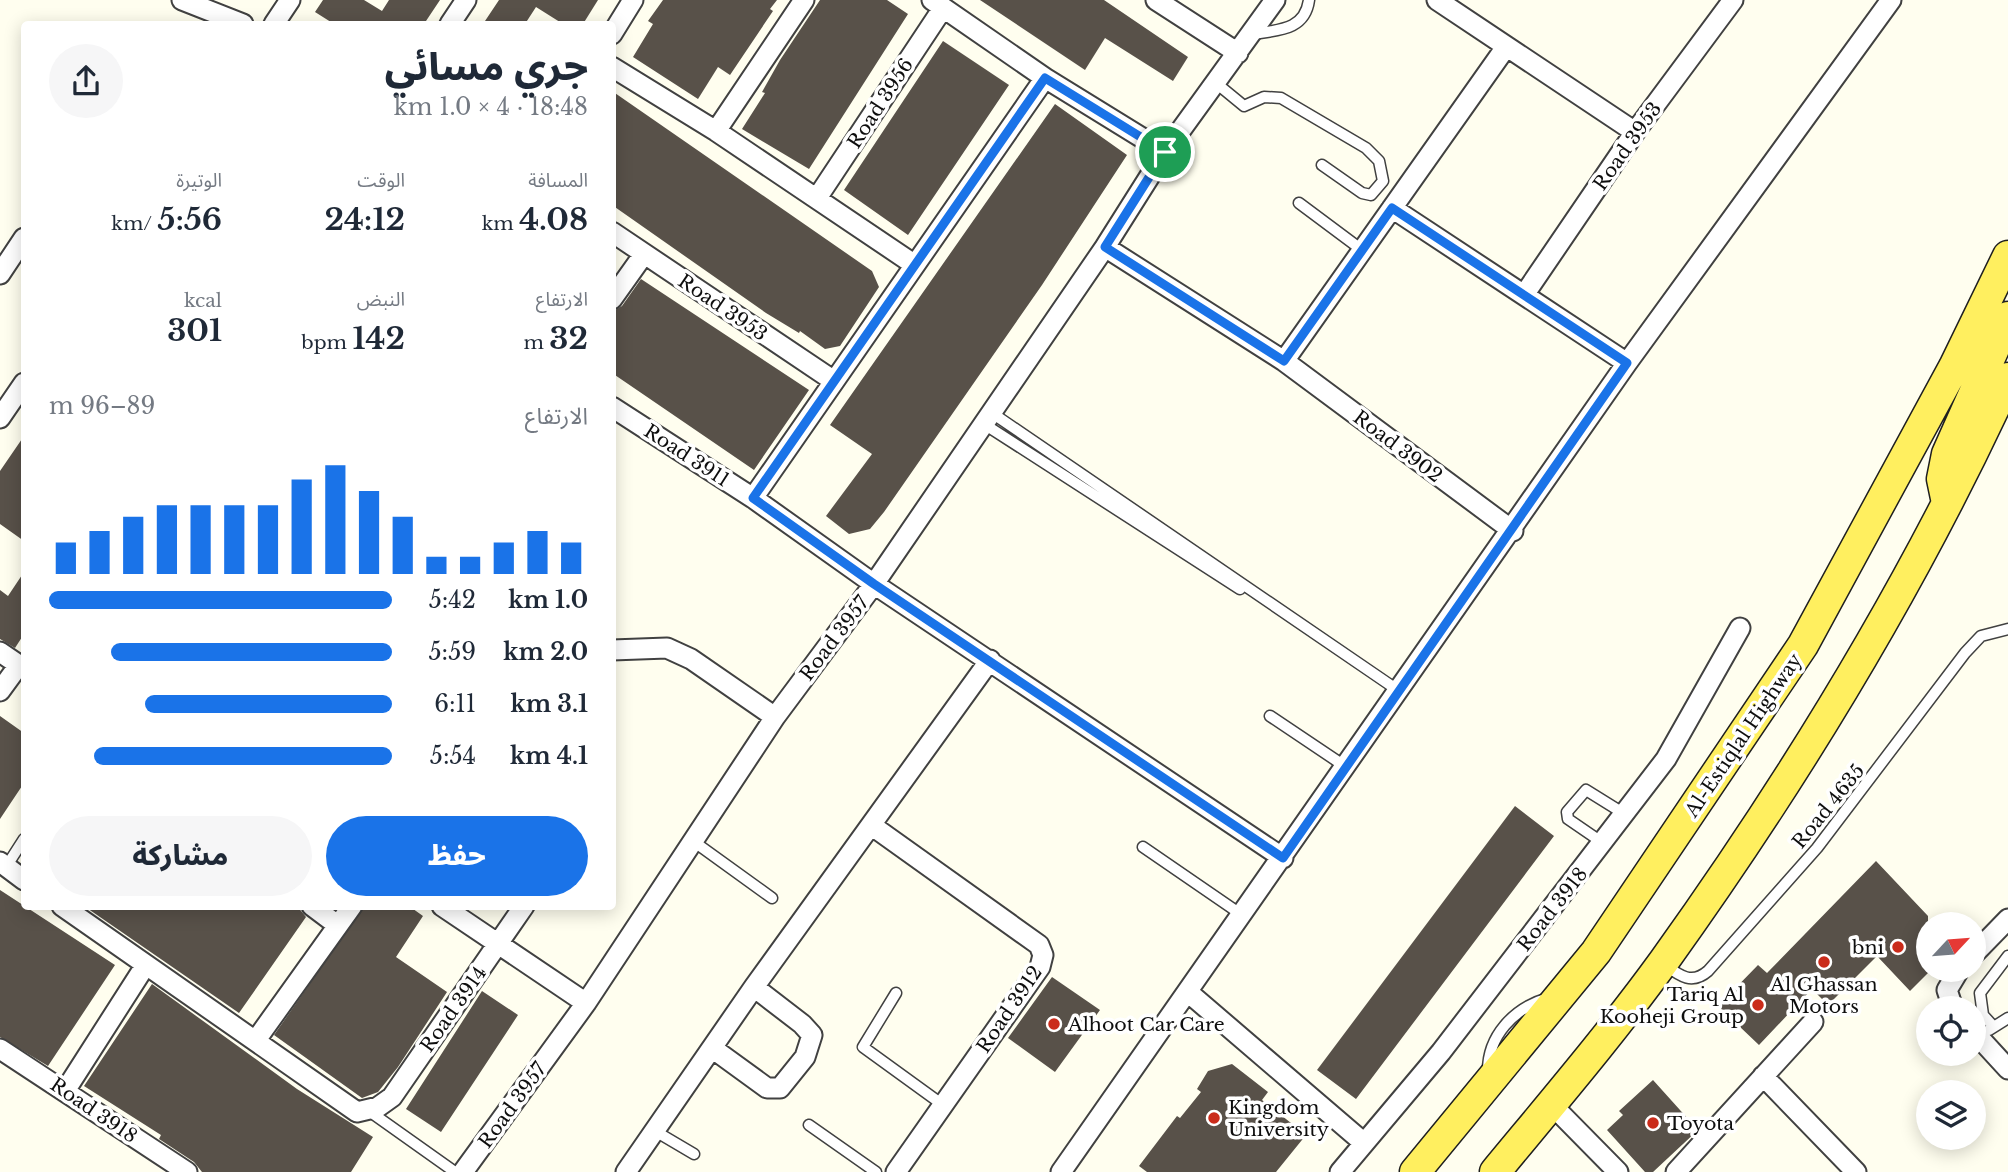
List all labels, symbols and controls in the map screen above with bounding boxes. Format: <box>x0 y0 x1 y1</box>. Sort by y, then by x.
text: جري مسائي <box>385 43 588 90</box>
button: share <box>49 44 123 118</box>
street label: Road 3956 <box>843 54 918 153</box>
text: 18:48 · 4 × 1.0 km <box>394 93 588 121</box>
street label: Road 3953 <box>1589 98 1666 195</box>
pin <box>1135 122 1195 182</box>
icon: arrive <box>1146 133 1184 171</box>
text: الوتيرة <box>176 169 222 192</box>
text: الوقت <box>357 169 405 192</box>
text: المسافة <box>528 169 588 192</box>
text: 5:56 <box>158 201 222 238</box>
text: 24:12 <box>324 201 405 238</box>
text: 4.08 <box>519 201 588 238</box>
text: /km <box>111 212 158 235</box>
text: km <box>482 212 519 235</box>
street label: Road 3953 <box>674 269 772 346</box>
text: النبض <box>357 288 405 311</box>
text: الارتفاع <box>536 288 588 311</box>
text: kcal <box>184 289 222 312</box>
text: 301 <box>167 312 222 349</box>
text: 142 <box>352 320 405 357</box>
text: 32 <box>549 320 588 357</box>
text: bpm <box>301 331 352 354</box>
text: m <box>524 331 549 354</box>
text: 89–96 m <box>49 392 155 420</box>
text: الارتفاع <box>525 402 588 430</box>
street label: Road 3902 <box>1349 406 1447 487</box>
street label: Road 3911 <box>640 419 734 491</box>
text: 5:42 <box>429 586 476 614</box>
text: 1.0 km <box>508 586 588 614</box>
street label: Road 3957 <box>795 591 874 685</box>
text: 5:59 <box>429 638 476 666</box>
text: 2.0 km <box>503 638 588 666</box>
street label: Al-Estiqlal Highway <box>1679 649 1807 822</box>
text: 6:11 <box>434 690 476 718</box>
text: 3.1 km <box>510 690 588 718</box>
text: 5:54 <box>430 742 476 770</box>
text: 4.1 km <box>510 742 588 770</box>
street label: Road 4635 <box>1787 760 1869 853</box>
button: مشاركة <box>49 816 312 896</box>
button: حفظ <box>326 816 588 896</box>
street label: Road 3918 <box>1513 863 1592 956</box>
north arrow <box>1916 912 1986 982</box>
map controls <box>1916 912 1986 1150</box>
place label: bni <box>1851 936 1885 959</box>
marker: bni <box>1890 939 1906 955</box>
marker: Al Ghassan Motors <box>1816 954 1832 970</box>
street label: Road 3912 <box>972 961 1047 1057</box>
street label: Road 3914 <box>415 962 491 1057</box>
place label: Al Ghassan Motors <box>1769 973 1878 1018</box>
place label: Tariq Al Kooheji Group <box>1600 983 1744 1028</box>
button: locate <box>1916 996 1986 1066</box>
marker: Tariq Al Kooheji Group <box>1750 997 1766 1013</box>
place label: Alhoot Car Care <box>1067 1013 1225 1036</box>
marker: Alhoot Car Care <box>1046 1016 1062 1032</box>
street label: Road 3957 <box>474 1058 551 1153</box>
street label: Road 3918 <box>46 1073 142 1148</box>
button: layers <box>1916 1080 1986 1150</box>
place label: Kingdom University <box>1228 1096 1329 1141</box>
marker: Kingdom University <box>1206 1110 1222 1126</box>
place label: Toyota <box>1667 1112 1735 1135</box>
marker: Toyota <box>1645 1115 1661 1131</box>

